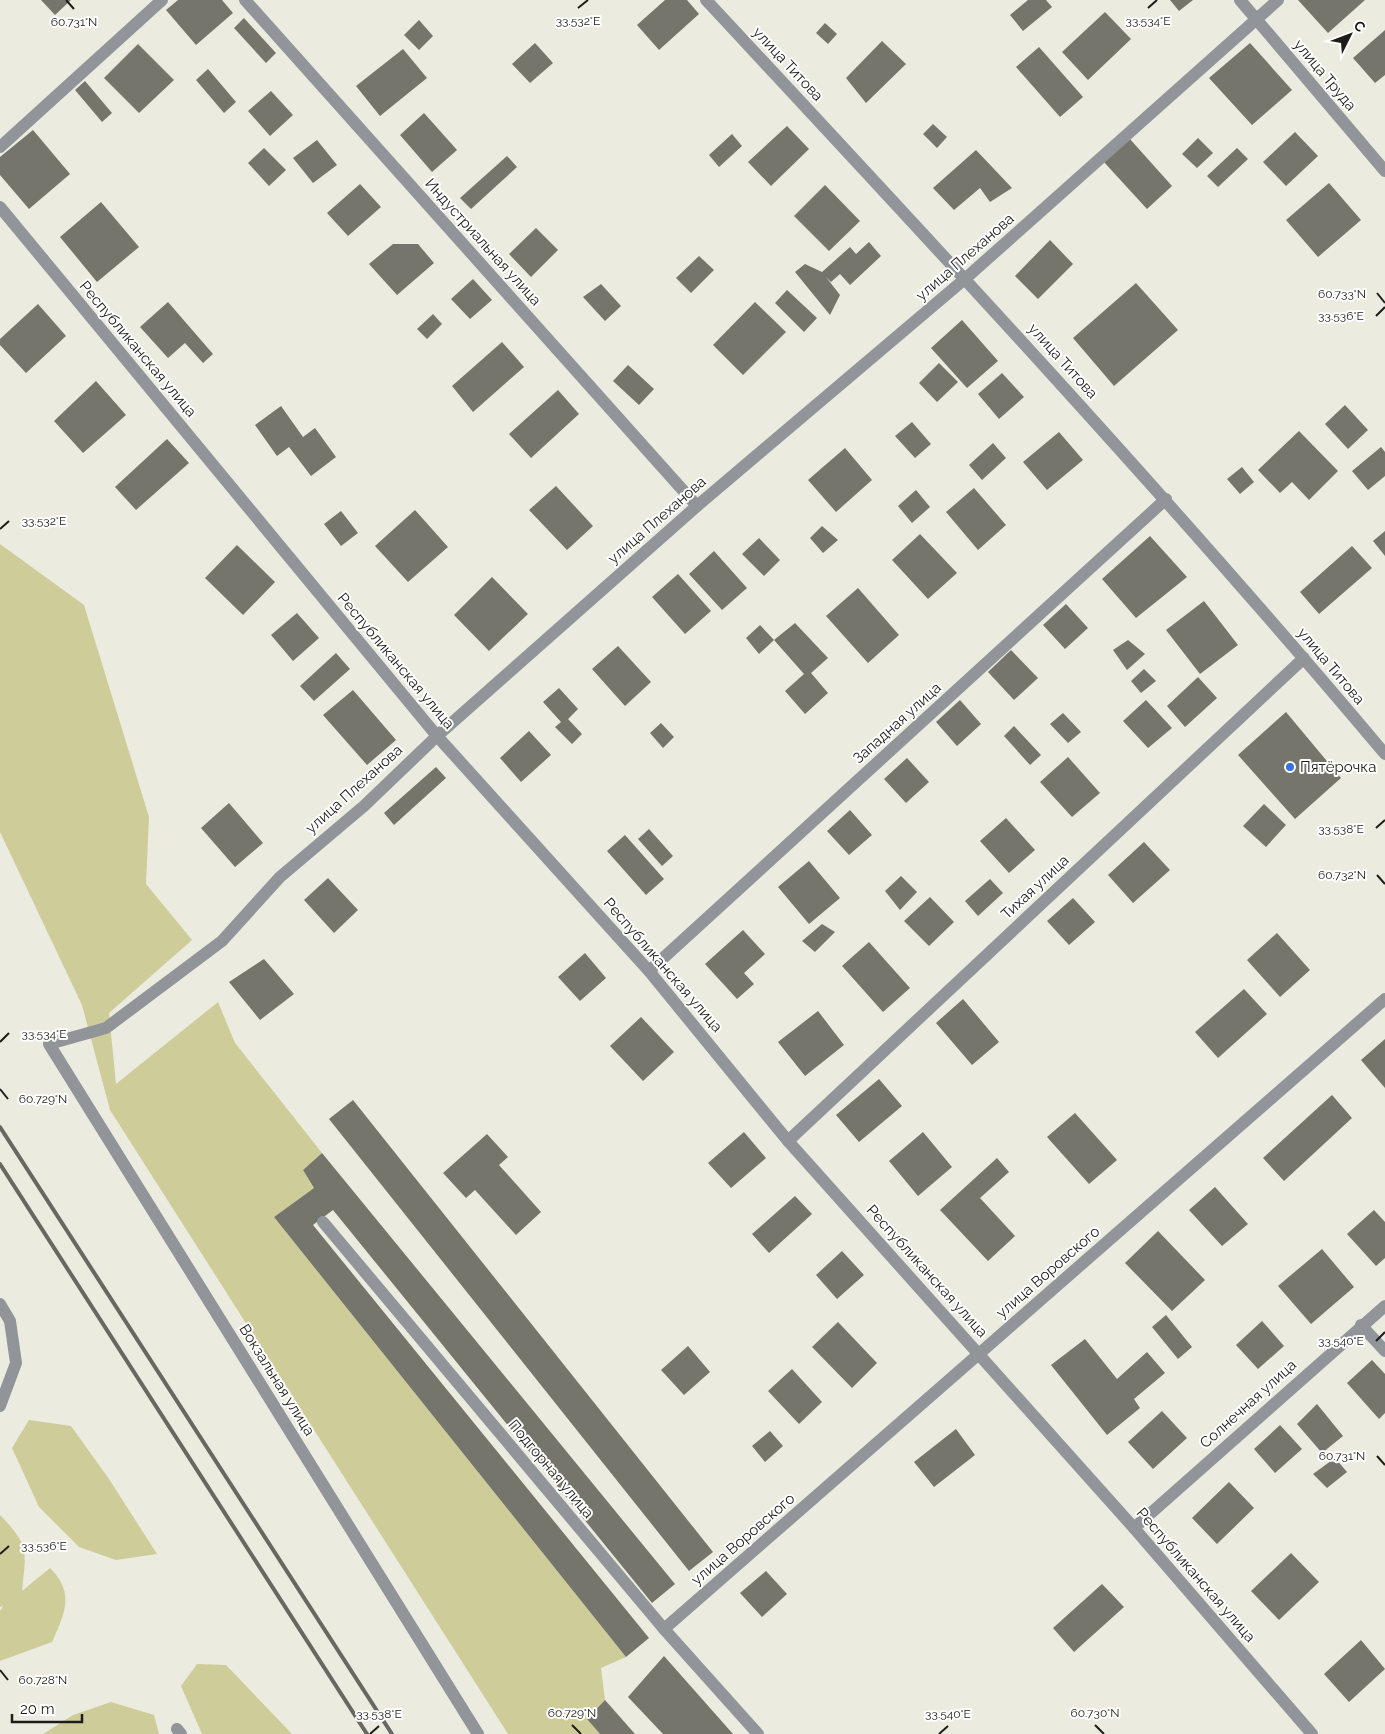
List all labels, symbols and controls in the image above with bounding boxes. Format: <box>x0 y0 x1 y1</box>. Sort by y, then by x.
north arrow <box>1325 10 1375 60</box>
text: 33.532°E <box>556 14 600 28</box>
text: 33.534°E <box>1126 14 1170 28</box>
text: 60.731°N <box>51 15 97 29</box>
text: С <box>1351 17 1369 36</box>
street label: улица Титова <box>749 23 827 105</box>
street label: улица Труда <box>1290 36 1360 114</box>
street label: Индустриальная улица <box>421 175 545 309</box>
street label: улица Плеханова <box>912 210 1018 304</box>
street label: Республиканская улица <box>76 277 200 421</box>
text: 60.733°N <box>1318 287 1366 301</box>
text: 33.536°E <box>1318 309 1364 323</box>
street label: улица Титова <box>1025 320 1101 402</box>
street label: улица Плеханова <box>604 473 710 567</box>
text: 33.532°E <box>22 514 66 528</box>
street label: Республиканская улица <box>334 589 458 733</box>
street label: улица Титова <box>1294 624 1368 708</box>
street label: Западная улица <box>849 679 945 767</box>
street label: улица Плеханова <box>302 741 406 837</box>
place label: Пятёрочка <box>1300 758 1376 776</box>
marker: Пятёрочка <box>1284 761 1296 773</box>
text: 33.538°E <box>1318 822 1364 836</box>
street label: Тихая улица <box>997 851 1073 923</box>
text: 60.732°N <box>1318 868 1366 882</box>
street label: Республиканская улица <box>600 894 726 1036</box>
text: 33.534°E <box>22 1027 66 1041</box>
text: 60.729°N <box>19 1092 67 1106</box>
street label: Республиканская улица <box>863 1201 991 1341</box>
street label: улица Воровского <box>993 1222 1103 1322</box>
street label: Вокзальная улица <box>235 1321 319 1439</box>
text: 33.540°E <box>1318 1334 1364 1348</box>
street label: Солнечная улица <box>1196 1356 1300 1452</box>
street label: Подгорная улица <box>505 1416 597 1522</box>
text: 60.731°N <box>1319 1449 1365 1463</box>
street label: улица Воровского <box>688 1489 798 1589</box>
street label: Республиканская улица <box>1133 1504 1259 1646</box>
text: 33.536°E <box>21 1539 67 1553</box>
text: 60.728°N <box>19 1673 67 1687</box>
scale bar <box>12 1692 82 1724</box>
text: 20 m <box>20 1700 55 1718</box>
text: 60.729°N <box>548 1706 596 1720</box>
text: 60.730°N <box>1071 1706 1119 1720</box>
text: 33.538°E <box>356 1707 402 1721</box>
text: 33.540°E <box>925 1707 971 1721</box>

